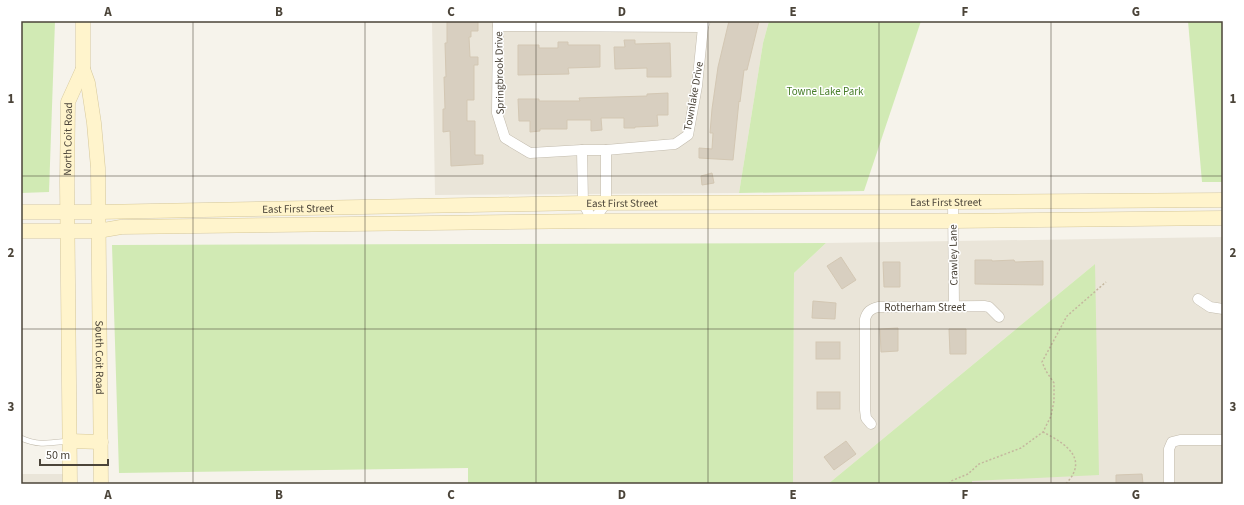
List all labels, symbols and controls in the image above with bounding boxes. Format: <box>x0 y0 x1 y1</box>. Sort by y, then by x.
text: A <box>103 3 112 21</box>
text: B <box>275 3 283 21</box>
text: C <box>447 3 455 21</box>
text: D <box>618 3 626 21</box>
text: E <box>789 3 797 21</box>
text: F <box>962 3 969 21</box>
text: G <box>1132 3 1140 21</box>
street label: Springbrook Drive <box>491 31 508 115</box>
street label: Townlake Drive <box>680 60 707 132</box>
park label: Towne Lake Park <box>786 84 864 99</box>
text: 1 <box>8 90 15 108</box>
text: 1 <box>1230 90 1237 108</box>
street label: North Coit Road <box>60 102 76 176</box>
street label: East First Street <box>910 195 982 210</box>
street label: East First Street <box>586 196 658 211</box>
street label: East First Street <box>262 201 334 217</box>
street label: Crawley Lane <box>945 224 962 286</box>
text: 2 <box>8 244 15 262</box>
text: 2 <box>1230 244 1237 262</box>
street label: Rotherham Street <box>884 300 966 315</box>
street label: South Coit Road <box>91 320 107 395</box>
text: 3 <box>8 398 15 416</box>
text: 3 <box>1230 398 1237 416</box>
scale bar <box>40 441 108 467</box>
text: 50 m <box>46 447 70 464</box>
text: A <box>103 486 112 504</box>
text: B <box>275 486 283 504</box>
text: C <box>447 486 455 504</box>
text: D <box>618 486 626 504</box>
text: E <box>789 486 797 504</box>
text: F <box>962 486 969 504</box>
text: G <box>1132 486 1140 504</box>

